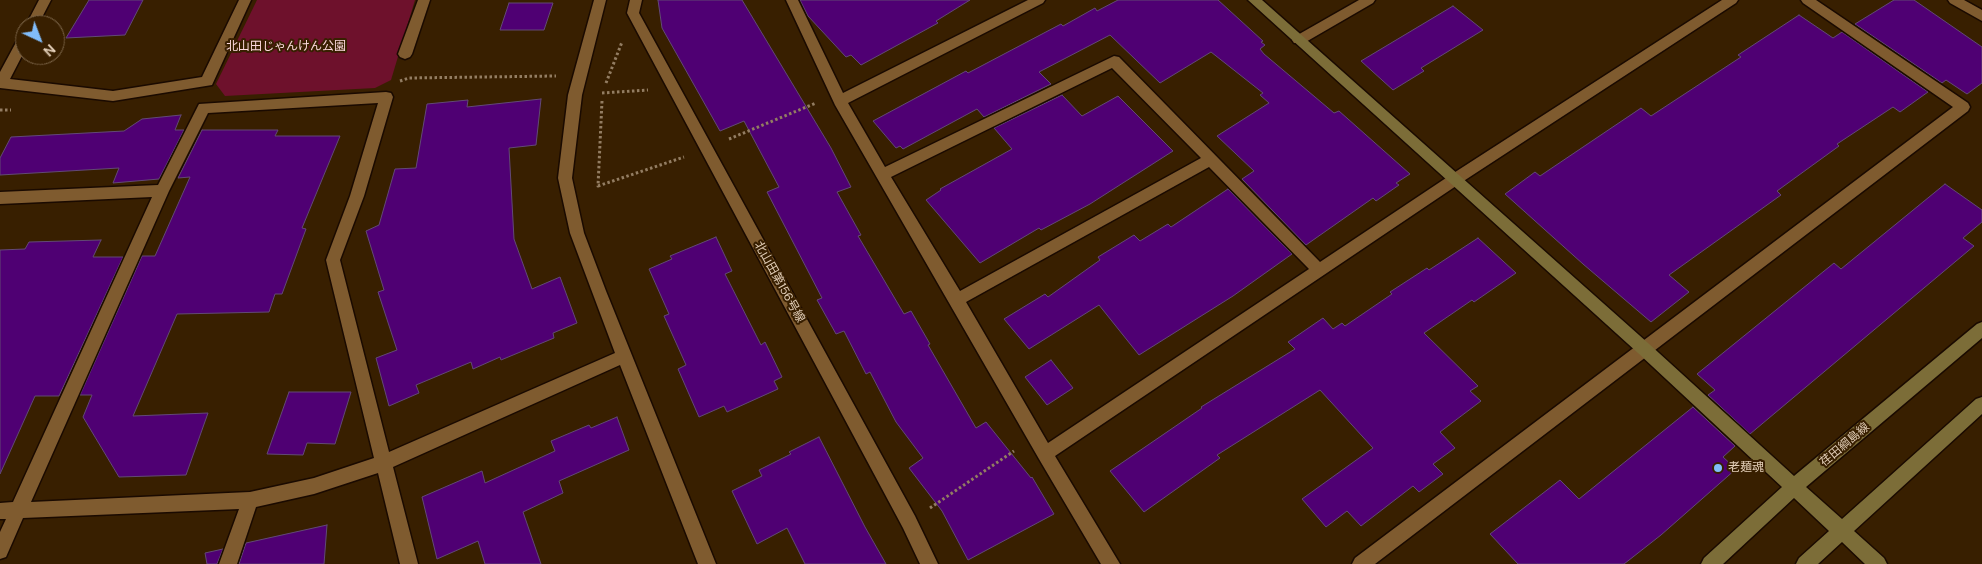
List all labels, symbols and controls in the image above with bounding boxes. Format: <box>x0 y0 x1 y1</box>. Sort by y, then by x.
north arrow <box>15 15 65 65</box>
text: N <box>40 40 59 60</box>
park label: 北山田じゃんけん公園 <box>226 40 346 54</box>
street label: 北山田第156号線 <box>751 239 807 325</box>
street label: 荏田綱島線 <box>1817 420 1873 470</box>
place label: 老麺魂 <box>1728 461 1764 475</box>
marker: 老麺魂 <box>1712 462 1724 474</box>

